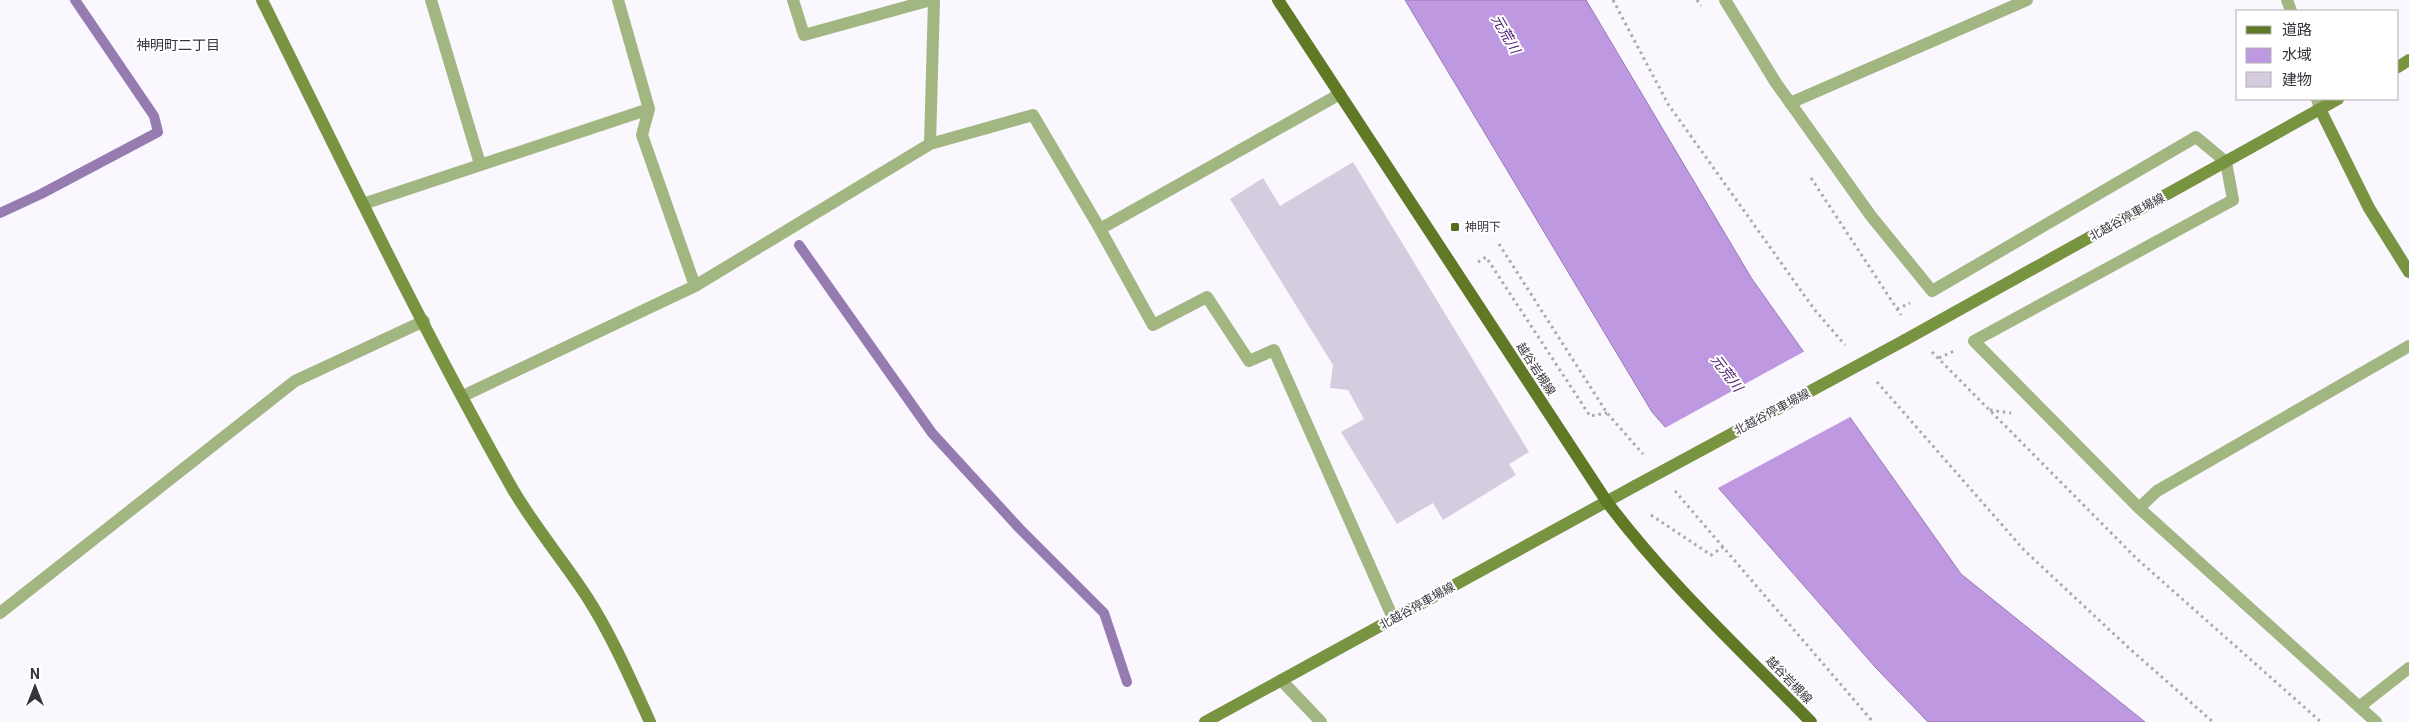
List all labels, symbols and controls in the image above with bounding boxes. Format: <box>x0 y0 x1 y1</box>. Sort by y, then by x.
legend <box>2236 10 2399 100</box>
water label: 元荒川 <box>1489 12 1524 58</box>
text: 道路 <box>2282 21 2312 39</box>
district label: 神明町二丁目 <box>136 37 220 53</box>
text: 水域 <box>2282 46 2312 64</box>
text: 建物 <box>2282 71 2312 89</box>
street label: 北越谷停車場線 <box>2087 191 2167 243</box>
place label: 神明下 <box>1465 220 1501 234</box>
marker: 神明下 <box>1449 221 1461 233</box>
street label: 越谷岩槻線 <box>1514 340 1558 398</box>
water label: 元荒川 <box>1708 351 1747 396</box>
street label: 北越谷停車場線 <box>1732 386 1812 438</box>
street label: 北越谷停車場線 <box>1377 580 1457 632</box>
street label: 越谷岩槻線 <box>1763 654 1815 706</box>
north arrow <box>10 662 60 712</box>
text: N <box>30 666 40 682</box>

